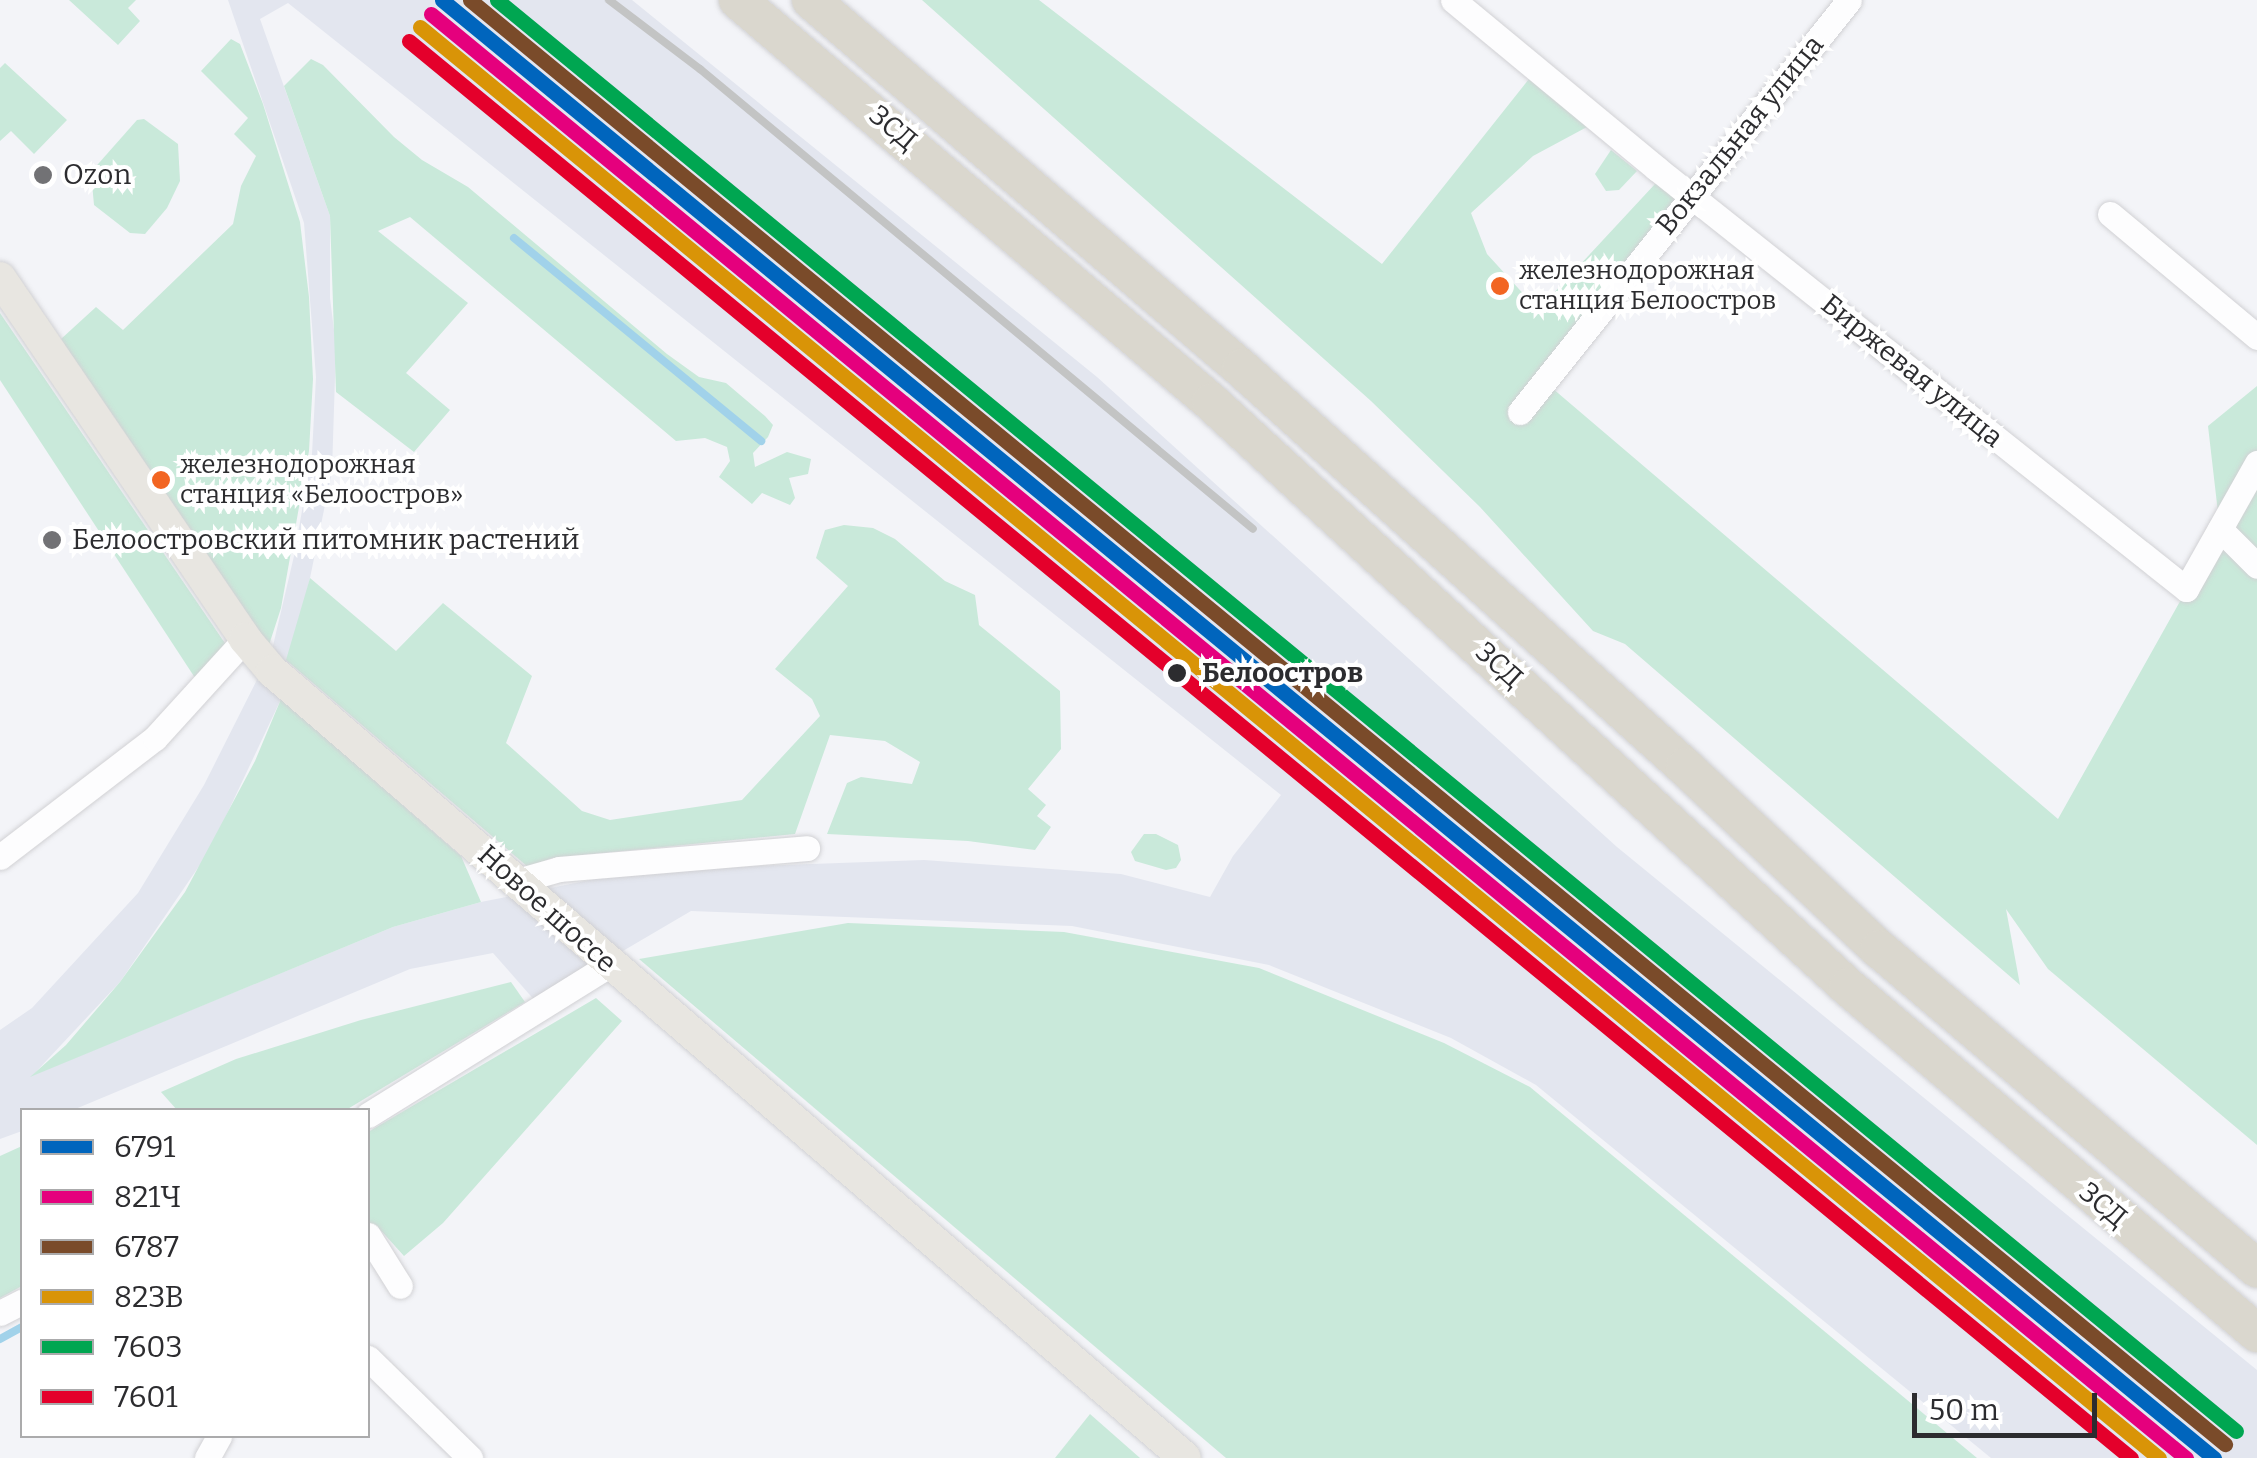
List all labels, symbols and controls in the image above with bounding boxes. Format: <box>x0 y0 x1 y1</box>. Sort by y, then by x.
street label: Вокзальная улица <box>1649 29 1831 241</box>
street label: ЗСД <box>862 98 924 158</box>
place label: Ozon <box>63 158 131 192</box>
marker: Ozon <box>32 164 54 186</box>
place label: железнодорожная станция Белоостров <box>1519 255 1776 316</box>
marker: железнодорожная станция Белоостров <box>1490 276 1510 296</box>
street label: Биржевая улица <box>1814 287 2010 455</box>
place label: железнодорожная станция «Белоостров» <box>180 449 463 510</box>
marker: железнодорожная станция «Белоостров» <box>151 470 171 490</box>
place label: Белоостровский питомник растений <box>72 523 580 557</box>
marker: Белоостровский питомник растений <box>41 529 63 551</box>
street label: ЗСД <box>1468 635 1530 695</box>
place label: Белоостров <box>1202 656 1363 690</box>
marker: Белоостров <box>1161 657 1193 689</box>
street label: Новое шоссе <box>471 838 623 980</box>
legend <box>20 1108 370 1438</box>
text: 6791 <box>114 1129 175 1165</box>
street label: ЗСД <box>2072 1175 2134 1235</box>
text: 821Ч <box>114 1179 181 1215</box>
text: 6787 <box>114 1229 179 1265</box>
text: 823В <box>114 1279 184 1315</box>
text: 7603 <box>114 1329 183 1365</box>
scale bar <box>1917 1373 2102 1435</box>
text: 7601 <box>114 1379 178 1415</box>
text: 50 m <box>1929 1392 1999 1428</box>

